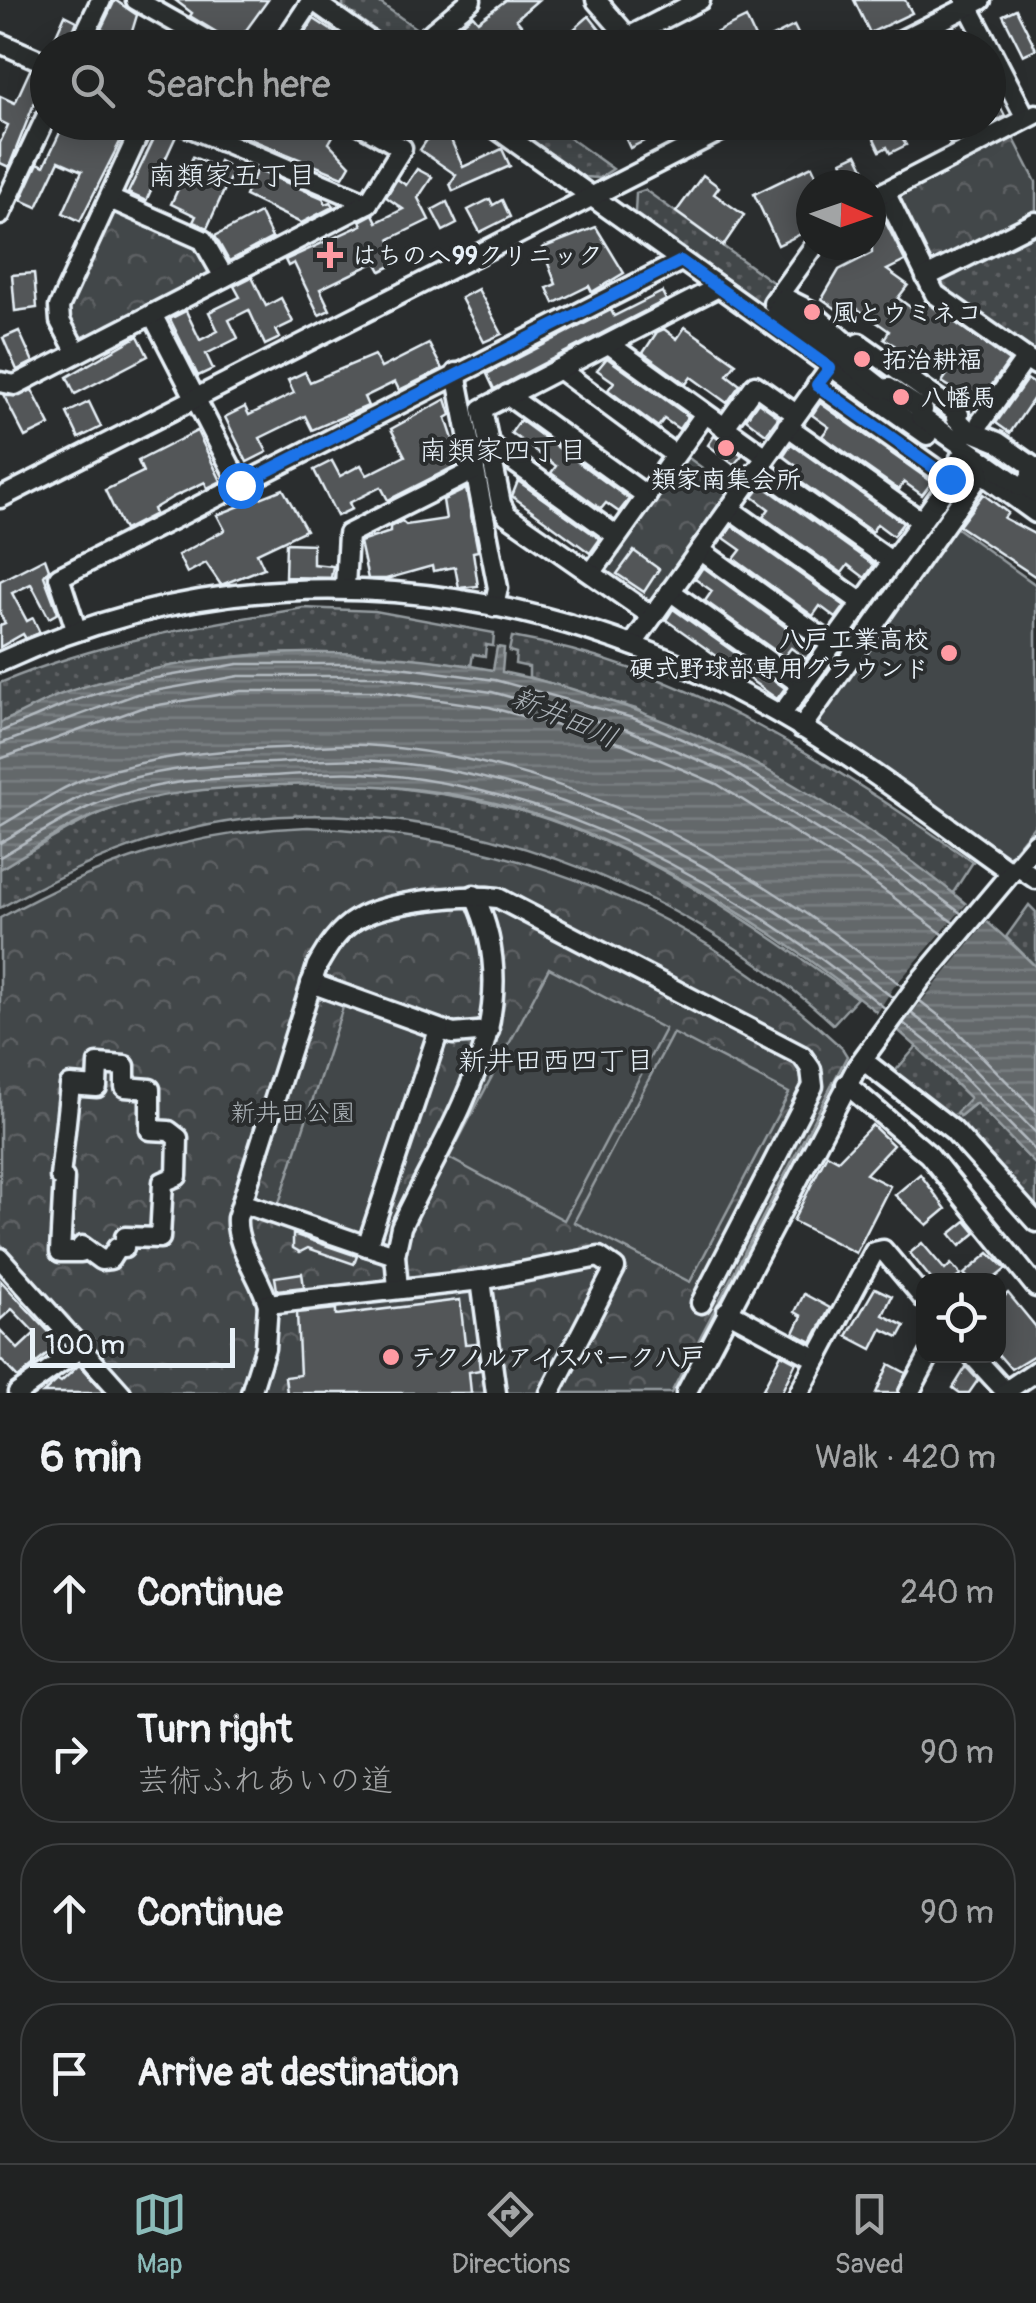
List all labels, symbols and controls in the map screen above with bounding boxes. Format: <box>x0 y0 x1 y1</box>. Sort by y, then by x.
search box <box>30 30 1006 140</box>
icon: search <box>65 58 120 113</box>
text: Search here <box>145 61 331 109</box>
district label: 南類家五丁目 <box>148 159 316 194</box>
north arrow <box>796 170 886 260</box>
place label: はちのへ99クリニック <box>352 241 603 272</box>
marker: はちのへ99クリニック <box>317 242 343 268</box>
place label: 風とウミネコ <box>832 298 982 329</box>
marker: 風とウミネコ <box>801 301 823 323</box>
place label: 拓治耕福 <box>882 345 982 376</box>
marker: 拓治耕福 <box>851 348 873 370</box>
place label: 八幡馬 <box>921 383 996 414</box>
marker: 八幡馬 <box>890 386 912 408</box>
district label: 南類家四丁目 <box>419 434 587 469</box>
marker: 類家南集会所 <box>715 437 737 459</box>
route end <box>928 457 974 503</box>
route start <box>218 463 264 509</box>
place label: 類家南集会所 <box>651 465 801 496</box>
place label: 八戸工業高校 硬式野球部専用グラウンド <box>629 625 929 685</box>
marker: 八戸工業高校 硬式野球部専用グラウンド <box>938 642 960 664</box>
water label: 新井田川 <box>506 680 623 756</box>
district label: 新井田西四丁目 <box>458 1044 654 1079</box>
park label: 新井田公園 <box>230 1098 356 1129</box>
map controls <box>916 1273 1006 1363</box>
button: locate <box>916 1273 1006 1363</box>
scale bar <box>30 1323 235 1368</box>
text: 100 m <box>45 1328 125 1363</box>
place label: テクノルアイスパーク八戸 <box>411 1343 705 1374</box>
marker: テクノルアイスパーク八戸 <box>380 1346 402 1368</box>
text: 6 min <box>40 1432 142 1484</box>
text: Walk · 420 m <box>815 1438 996 1478</box>
icon: ahead <box>42 1566 97 1621</box>
text: Continue <box>137 1569 283 1617</box>
text: 240 m <box>900 1573 994 1613</box>
text: Turn right <box>137 1706 292 1754</box>
icon: right <box>42 1726 97 1781</box>
text: 90 m <box>920 1733 994 1773</box>
text: 芸術ふれあいの道 <box>137 1761 393 1801</box>
icon: ahead <box>42 1886 97 1941</box>
text: Continue <box>137 1889 283 1937</box>
text: 90 m <box>920 1893 994 1933</box>
icon: arrive <box>42 2046 97 2101</box>
text: Arrive at destination <box>137 2049 459 2097</box>
tab: Map <box>132 2187 187 2282</box>
tab: Directions <box>451 2187 570 2282</box>
tab: Saved <box>834 2187 904 2282</box>

